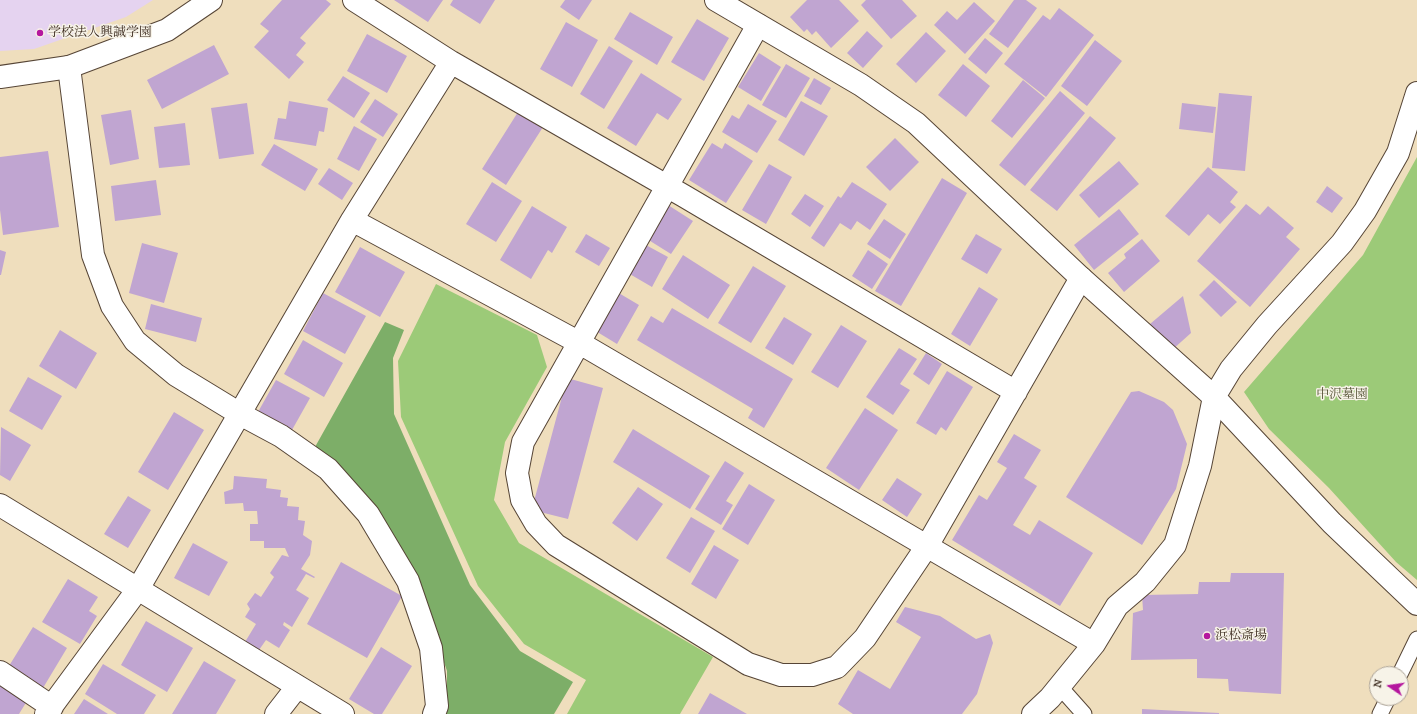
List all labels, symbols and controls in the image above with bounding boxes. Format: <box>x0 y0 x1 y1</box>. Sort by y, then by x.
place label: 学校法人興誠学園 <box>48 25 152 41</box>
marker: 学校法人興誠学園 <box>35 28 45 38</box>
park label: 中沢墓園 <box>1316 387 1368 403</box>
place label: 浜松斎場 <box>1215 628 1267 644</box>
marker: 浜松斎場 <box>1202 631 1212 641</box>
north arrow <box>1369 666 1409 706</box>
text: N <box>1371 678 1385 689</box>

